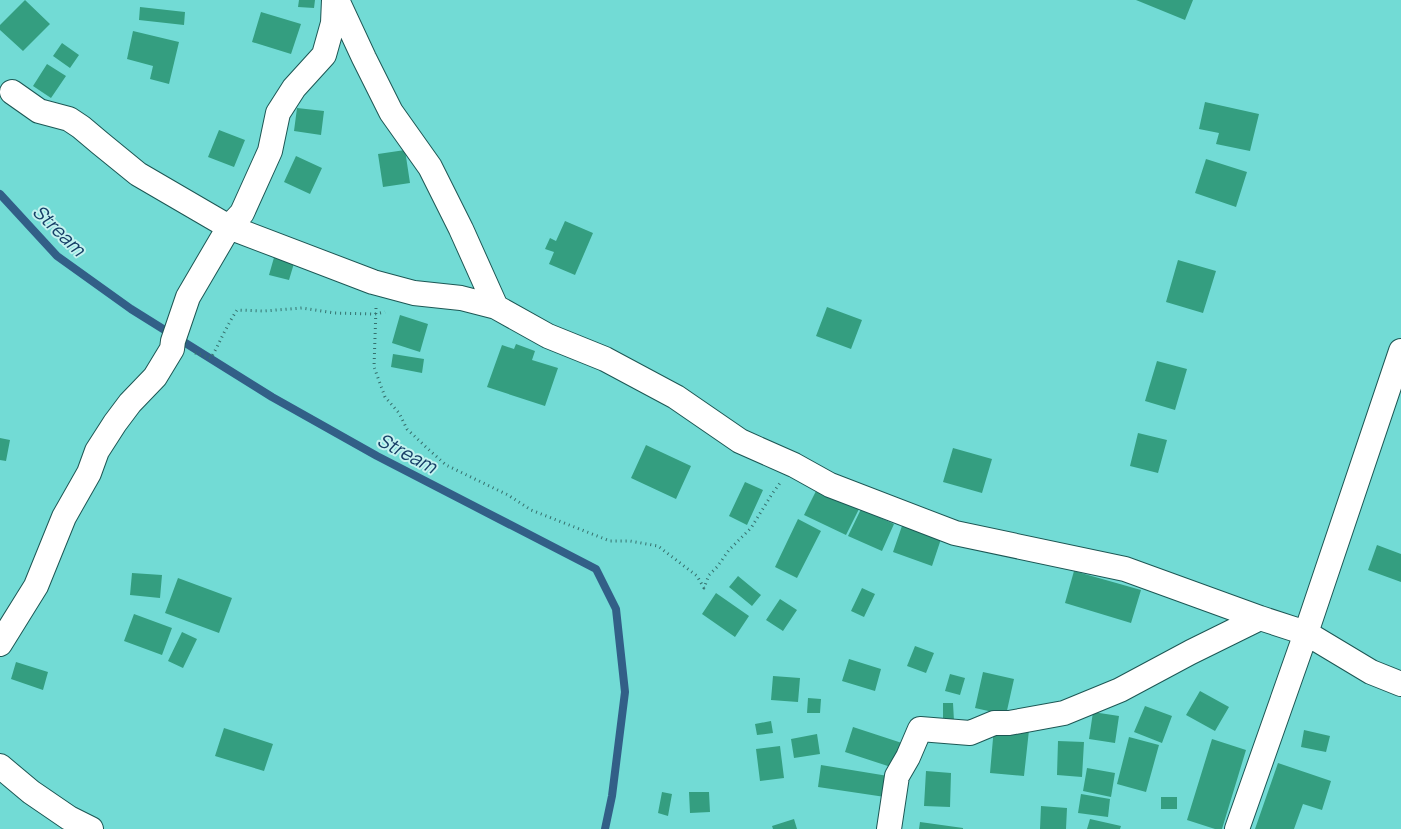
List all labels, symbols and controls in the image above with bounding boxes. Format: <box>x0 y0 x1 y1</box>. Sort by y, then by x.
water label: Stream <box>27 199 92 263</box>
water label: Stream <box>373 427 443 480</box>

